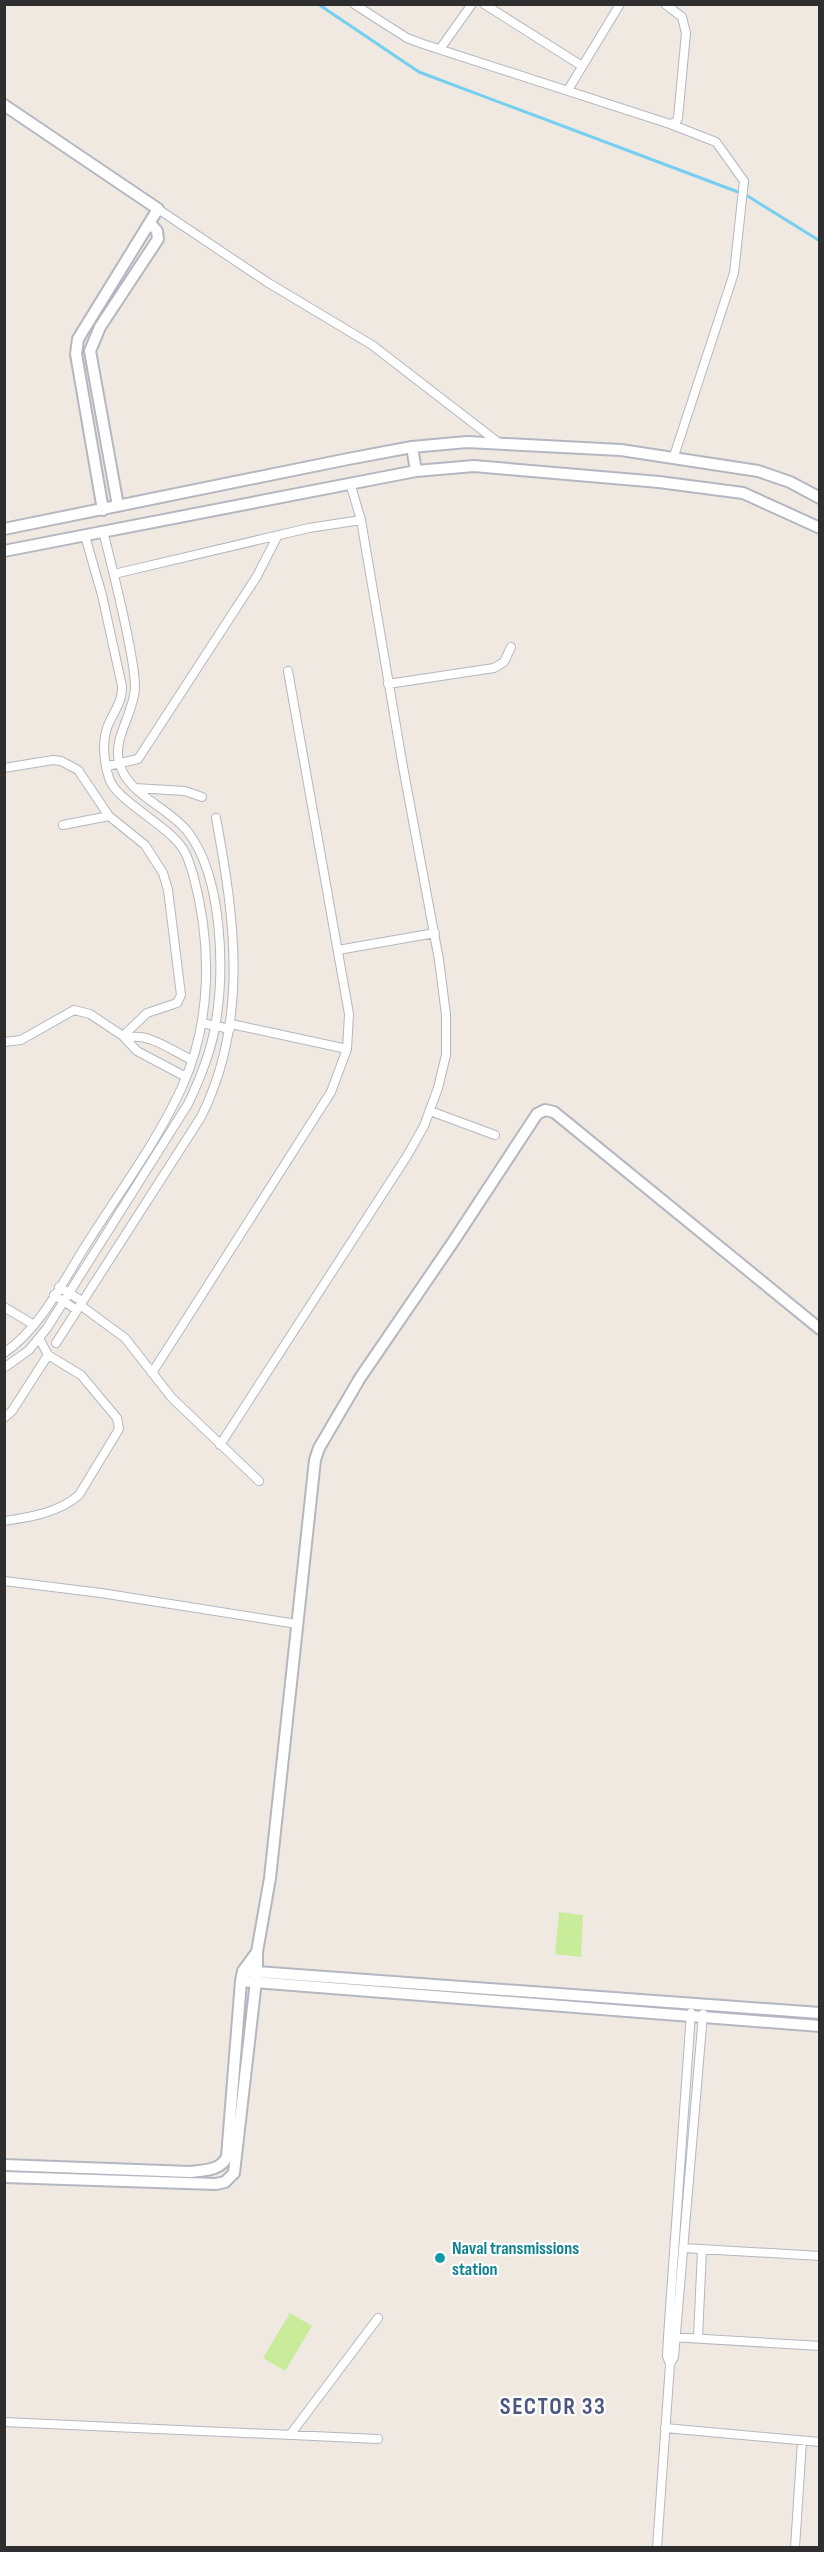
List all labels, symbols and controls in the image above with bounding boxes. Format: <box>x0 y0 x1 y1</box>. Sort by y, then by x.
place label: Naval transmissions station <box>452 2238 579 2280</box>
marker: Naval transmissions station <box>433 2251 447 2265</box>
district label: SECTOR 33 <box>500 2392 606 2421</box>

